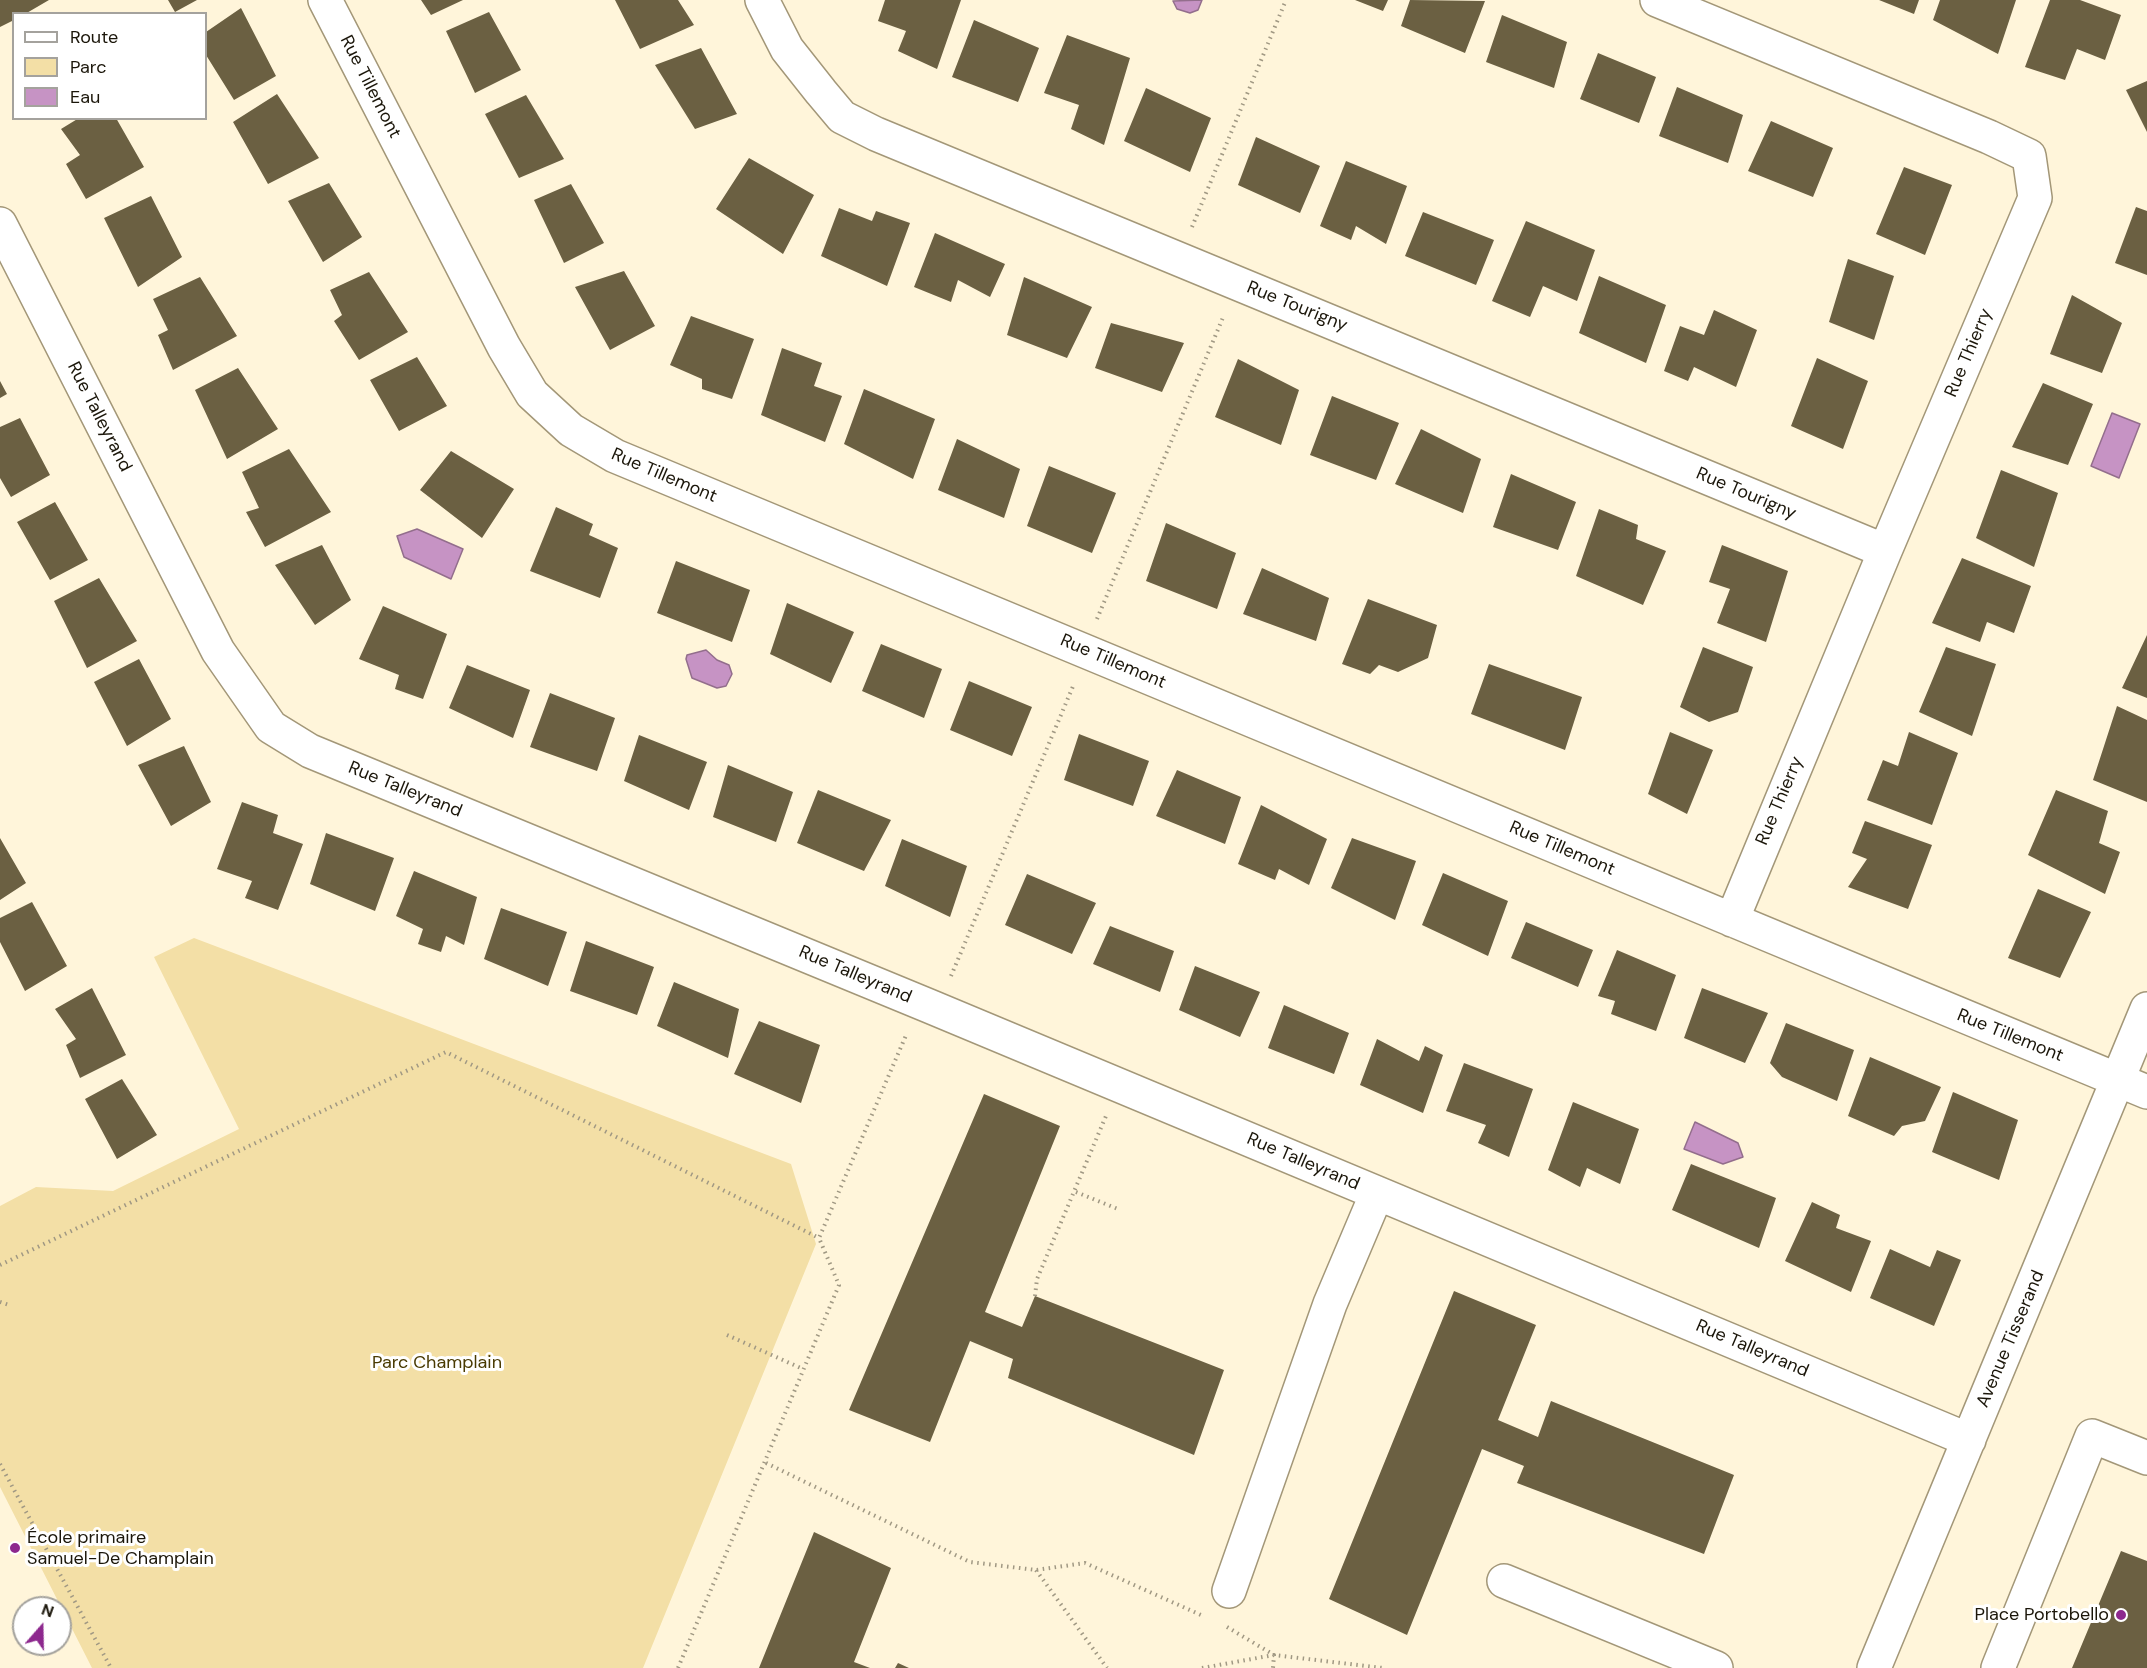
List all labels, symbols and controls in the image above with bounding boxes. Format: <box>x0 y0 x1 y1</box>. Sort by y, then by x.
legend <box>12 12 207 120</box>
text: Route <box>70 25 118 49</box>
street label: Rue Tillemont <box>335 32 405 142</box>
text: Parc <box>70 55 106 79</box>
text: Eau <box>70 85 100 109</box>
street label: Rue Tourigny <box>1244 277 1350 337</box>
street label: Rue Thierry <box>1941 305 1997 401</box>
street label: Rue Talleyrand <box>62 358 136 476</box>
street label: Rue Tillemont <box>608 444 720 508</box>
street label: Rue Tourigny <box>1693 463 1799 525</box>
street label: Rue Tillemont <box>1057 630 1169 694</box>
street label: Rue Thierry <box>1752 753 1808 849</box>
street label: Rue Talleyrand <box>345 757 465 823</box>
street label: Rue Tillemont <box>1506 817 1618 881</box>
street label: Rue Talleyrand <box>795 942 915 1008</box>
street label: Rue Tillemont <box>1954 1005 2066 1067</box>
street label: Rue Talleyrand <box>1243 1129 1363 1195</box>
street label: Avenue Tisserand <box>1972 1267 2050 1411</box>
street label: Rue Talleyrand <box>1692 1316 1812 1382</box>
park label: Parc Champlain <box>372 1352 502 1374</box>
place label: École primaire Samuel-De Champlain <box>27 1527 214 1570</box>
marker: École primaire Samuel-De Champlain <box>8 1541 22 1555</box>
north arrow <box>12 1596 72 1656</box>
text: N <box>39 1599 57 1622</box>
place label: Place Portobello <box>1975 1604 2109 1626</box>
marker: Place Portobello <box>2114 1608 2128 1622</box>

